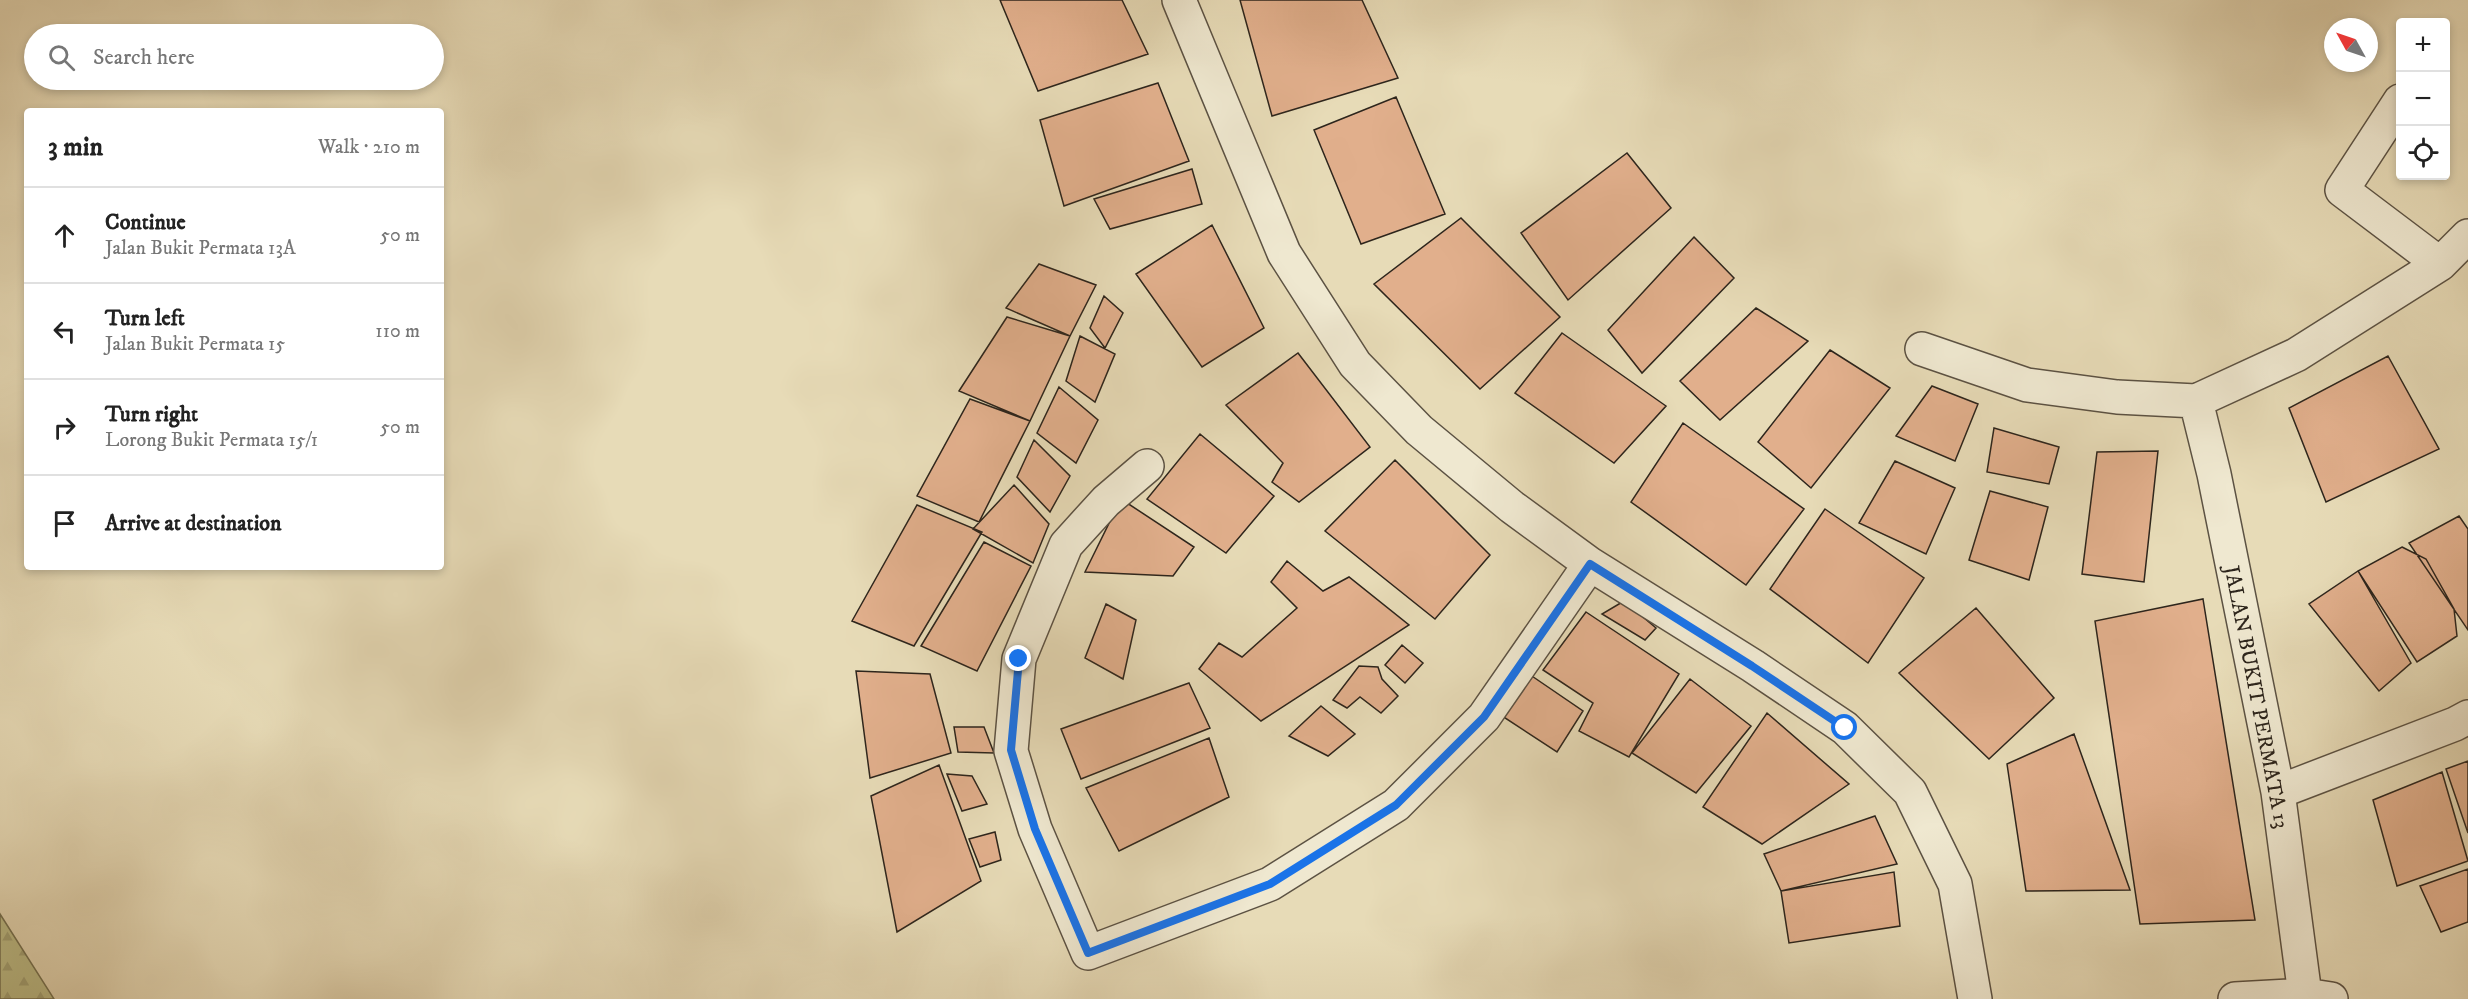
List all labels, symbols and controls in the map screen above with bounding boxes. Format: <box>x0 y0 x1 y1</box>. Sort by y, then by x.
north arrow <box>2324 18 2378 72</box>
map controls <box>2396 18 2450 180</box>
button: + <box>2396 18 2450 72</box>
search box <box>24 24 444 90</box>
icon: search <box>45 41 78 74</box>
text: Search here <box>93 44 195 71</box>
button: − <box>2396 72 2450 126</box>
button: locate <box>2396 126 2450 180</box>
text: 3 min <box>48 131 103 164</box>
text: Walk · 210 m <box>318 135 420 160</box>
text: Continue <box>105 209 186 236</box>
icon: ahead <box>48 219 81 252</box>
text: 50 m <box>380 223 420 248</box>
text: Jalan Bukit Permata 13A <box>105 236 296 261</box>
text: Turn left <box>105 305 185 332</box>
icon: left <box>48 315 81 348</box>
text: 110 m <box>375 319 420 344</box>
text: Jalan Bukit Permata 15 <box>105 332 285 357</box>
text: Turn right <box>105 401 198 428</box>
icon: right <box>48 411 81 444</box>
text: 50 m <box>380 415 420 440</box>
text: Lorong Bukit Permata 15/1 <box>105 428 318 453</box>
icon: arrive <box>48 507 81 540</box>
text: Arrive at destination <box>105 510 282 537</box>
street label: JALAN BUKIT PERMATA 13 <box>2217 562 2294 831</box>
route end <box>1005 645 1031 671</box>
route start <box>1831 714 1857 740</box>

